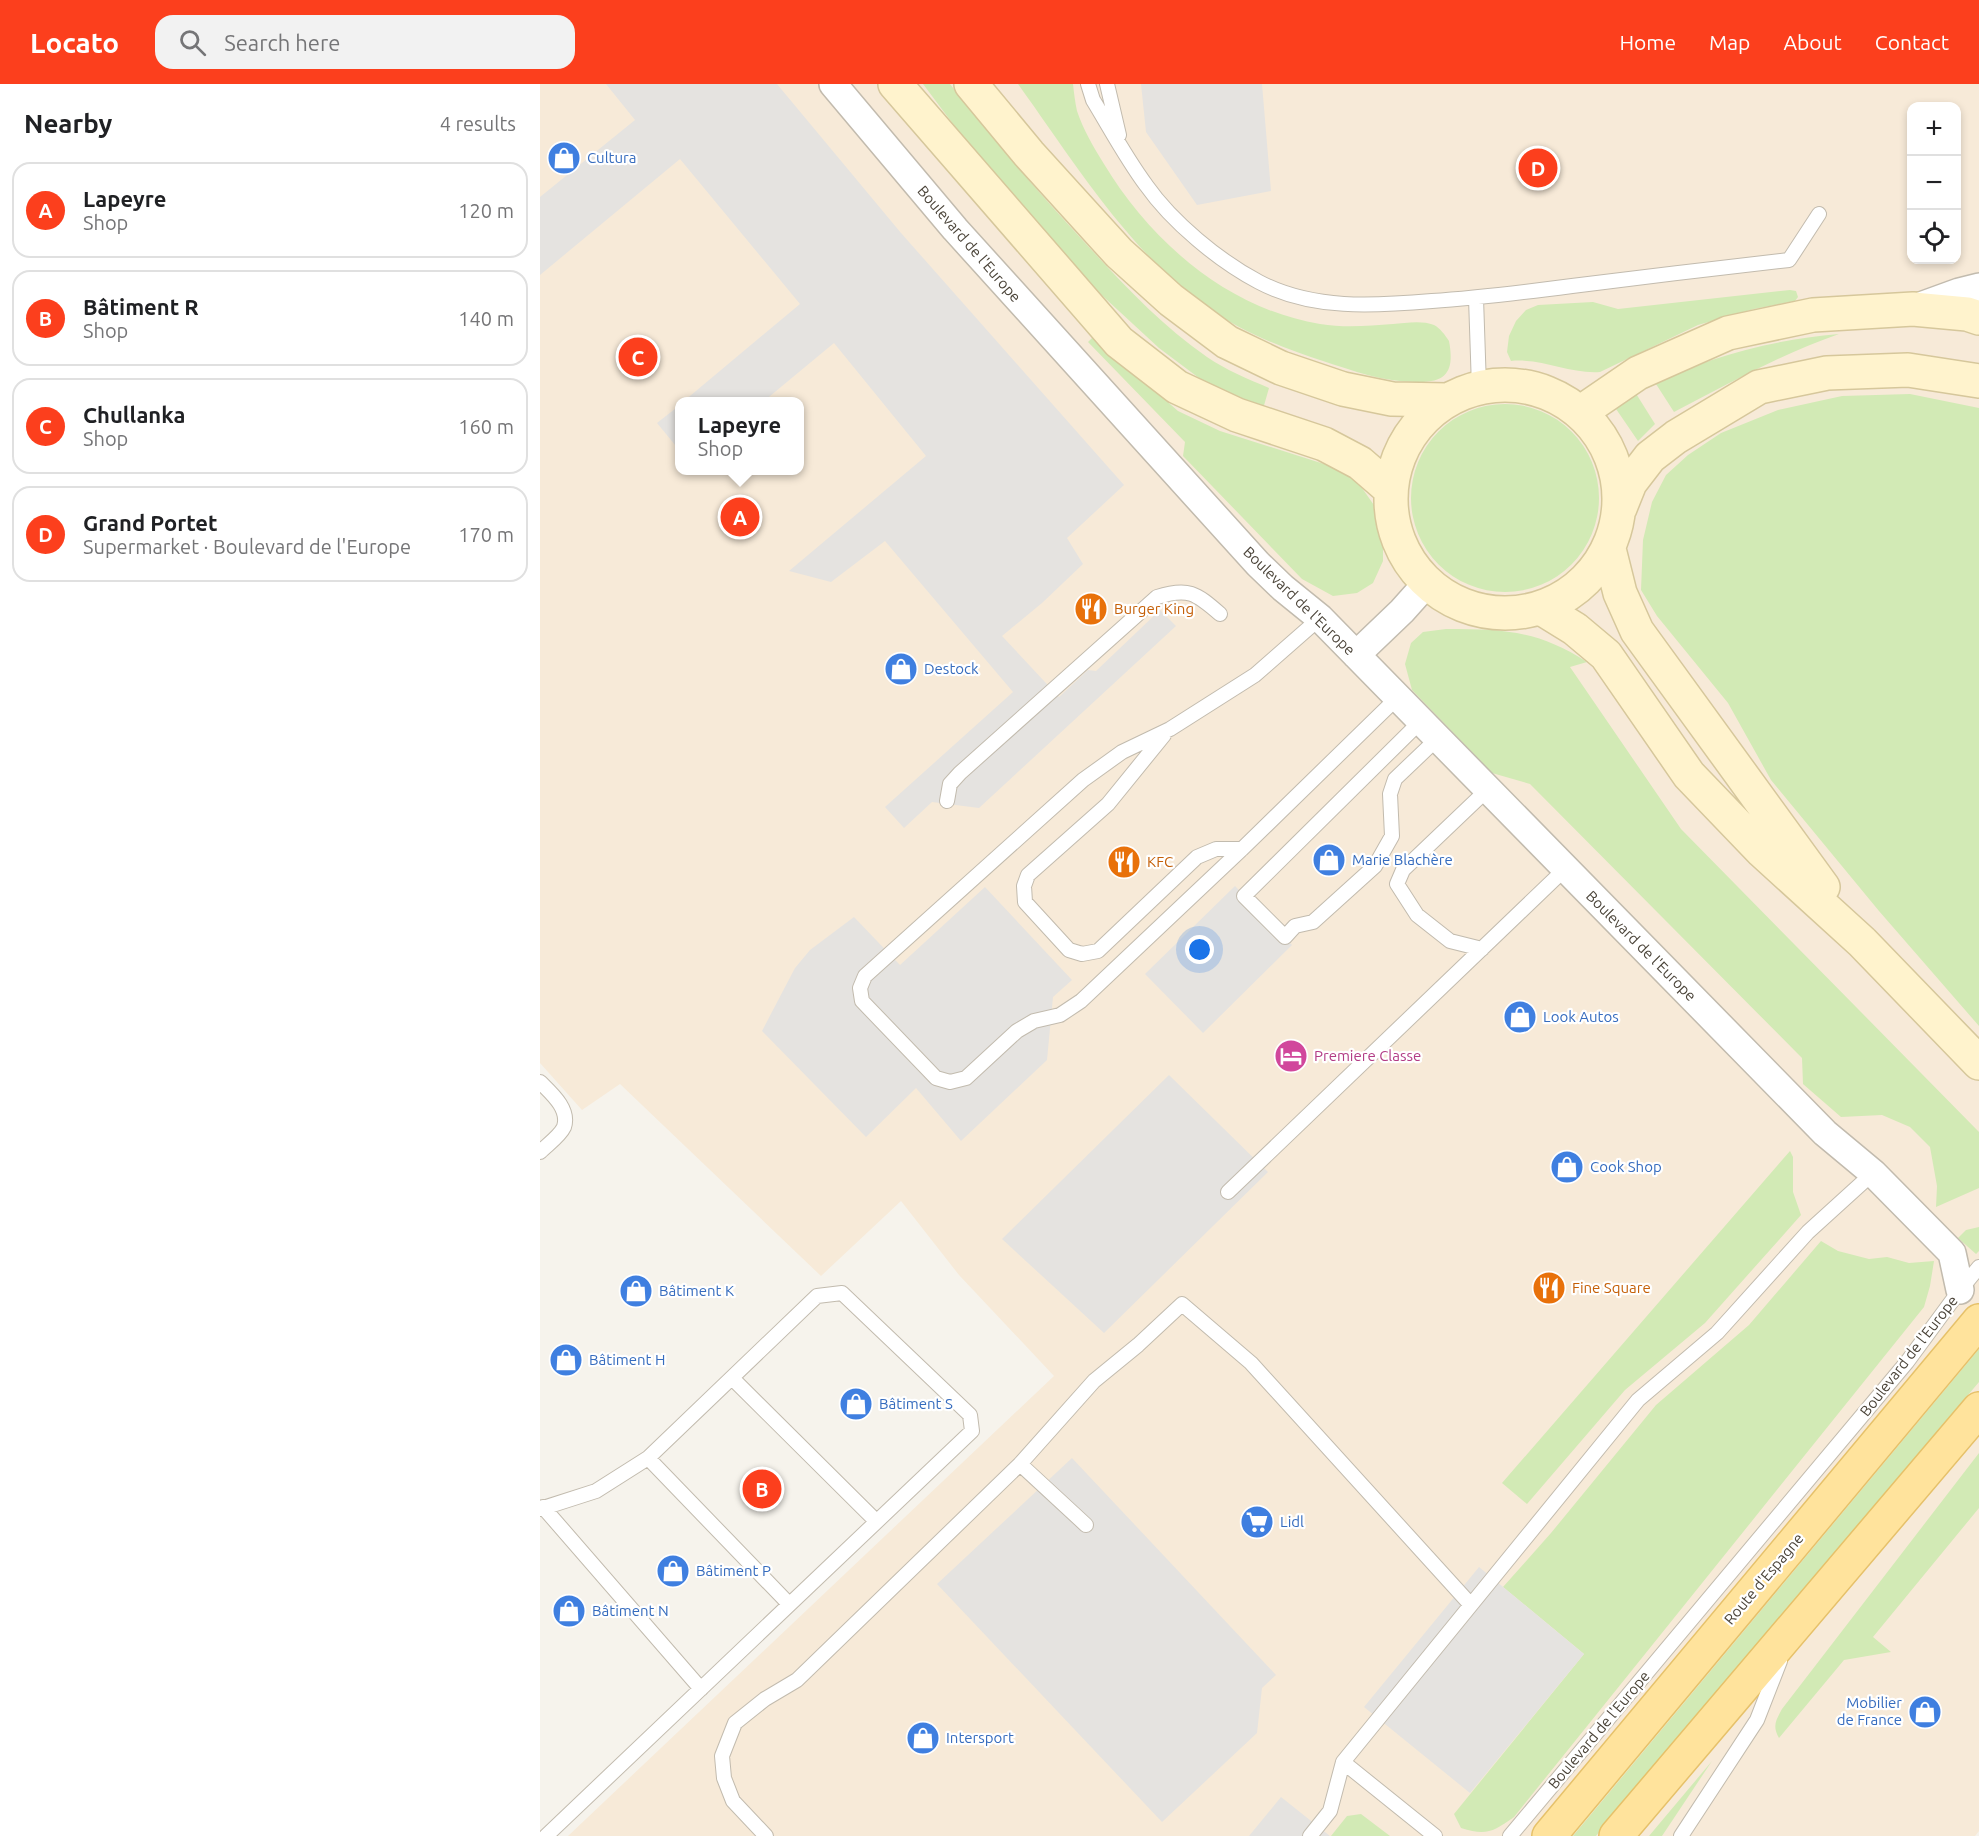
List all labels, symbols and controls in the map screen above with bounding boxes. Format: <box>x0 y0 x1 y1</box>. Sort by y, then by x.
search box <box>155 15 575 69</box>
icon: search <box>176 26 209 59</box>
text: Locato <box>30 27 119 58</box>
text: Search here <box>224 30 340 55</box>
text: Home <box>1619 30 1676 54</box>
text: Map <box>1709 30 1750 54</box>
text: About <box>1783 30 1842 54</box>
text: Contact <box>1875 30 1949 54</box>
map controls <box>1907 102 1961 264</box>
button: + <box>1907 102 1961 156</box>
text: Nearby <box>24 109 112 138</box>
text: 4 results <box>440 112 516 135</box>
shop icon: Cultura <box>546 140 582 176</box>
pin: D <box>1518 146 1558 190</box>
place label: Cultura <box>587 149 636 166</box>
button: − <box>1907 156 1961 210</box>
street label: Boulevard de l'Europe <box>914 182 1024 305</box>
text: Lapeyre <box>83 186 166 211</box>
text: A <box>38 199 53 222</box>
text: 120 m <box>458 199 514 222</box>
button: locate <box>1907 210 1961 264</box>
text: Shop <box>83 211 128 234</box>
text: Bâtiment R <box>83 294 199 319</box>
text: B <box>39 307 52 330</box>
text: 140 m <box>458 307 514 330</box>
text: Shop <box>83 319 128 342</box>
pin: C <box>618 334 658 380</box>
popup <box>675 397 804 475</box>
text: Chullanka <box>83 402 185 427</box>
text: Lapeyre <box>698 412 781 437</box>
text: C <box>39 415 52 438</box>
text: 160 m <box>458 415 514 438</box>
text: Shop <box>83 427 128 450</box>
text: Shop <box>698 437 743 460</box>
pin: A <box>720 494 760 540</box>
text: Grand Portet <box>83 510 218 535</box>
text: D <box>38 523 53 546</box>
text: 170 m <box>458 523 514 546</box>
text: Supermarket · Boulevard de l'Europe <box>83 535 411 558</box>
street label: Boulevard de l'Europe <box>1240 543 1359 658</box>
restaurant icon: Burger King <box>1073 591 1109 627</box>
place label: Burger King <box>1114 600 1194 617</box>
shop icon: Destock <box>883 651 919 687</box>
place label: Destock <box>924 660 979 677</box>
shop icon: Marie Blachère <box>1311 842 1347 878</box>
restaurant icon: KFC <box>1106 844 1142 880</box>
place label: Marie Blachère <box>1352 851 1453 868</box>
place label: KFC <box>1147 853 1173 870</box>
street label: Boulevard de l'Europe <box>1583 887 1700 1004</box>
your location <box>1185 935 1214 964</box>
shop icon: Look Autos <box>1502 999 1538 1035</box>
place label: Look Autos <box>1543 1008 1619 1025</box>
hotel icon: Premiere Classe <box>1273 1038 1309 1074</box>
place label: Premiere Classe <box>1314 1047 1421 1064</box>
shop icon: Cook Shop <box>1549 1149 1585 1185</box>
place label: Cook Shop <box>1590 1158 1662 1175</box>
restaurant icon: Fine Square <box>1531 1270 1567 1306</box>
shop icon: Bâtiment K <box>618 1273 654 1309</box>
place label: Fine Square <box>1572 1279 1651 1296</box>
place label: Bâtiment K <box>659 1282 734 1299</box>
street label: Boulevard de l'Europe <box>1856 1292 1961 1419</box>
shop icon: Bâtiment H <box>548 1342 584 1378</box>
place label: Bâtiment H <box>589 1351 665 1368</box>
shop icon: Bâtiment S <box>838 1386 874 1422</box>
place label: Bâtiment S <box>879 1395 953 1412</box>
pin: B <box>742 1466 782 1512</box>
supermarket icon: Lidl <box>1239 1504 1275 1540</box>
place label: Lidl <box>1280 1513 1304 1530</box>
street label: Route d'Espagne <box>1721 1530 1807 1628</box>
shop icon: Bâtiment P <box>655 1553 691 1589</box>
place label: Bâtiment P <box>696 1562 771 1579</box>
shop icon: Bâtiment N <box>551 1593 587 1629</box>
place label: Bâtiment N <box>592 1602 669 1619</box>
street label: Boulevard de l'Europe <box>1544 1667 1653 1792</box>
place label: Mobilier de France <box>1837 1694 1902 1728</box>
shop icon: Mobilier de France <box>1907 1694 1943 1730</box>
shop icon: Intersport <box>905 1720 941 1756</box>
place label: Intersport <box>946 1729 1014 1746</box>

